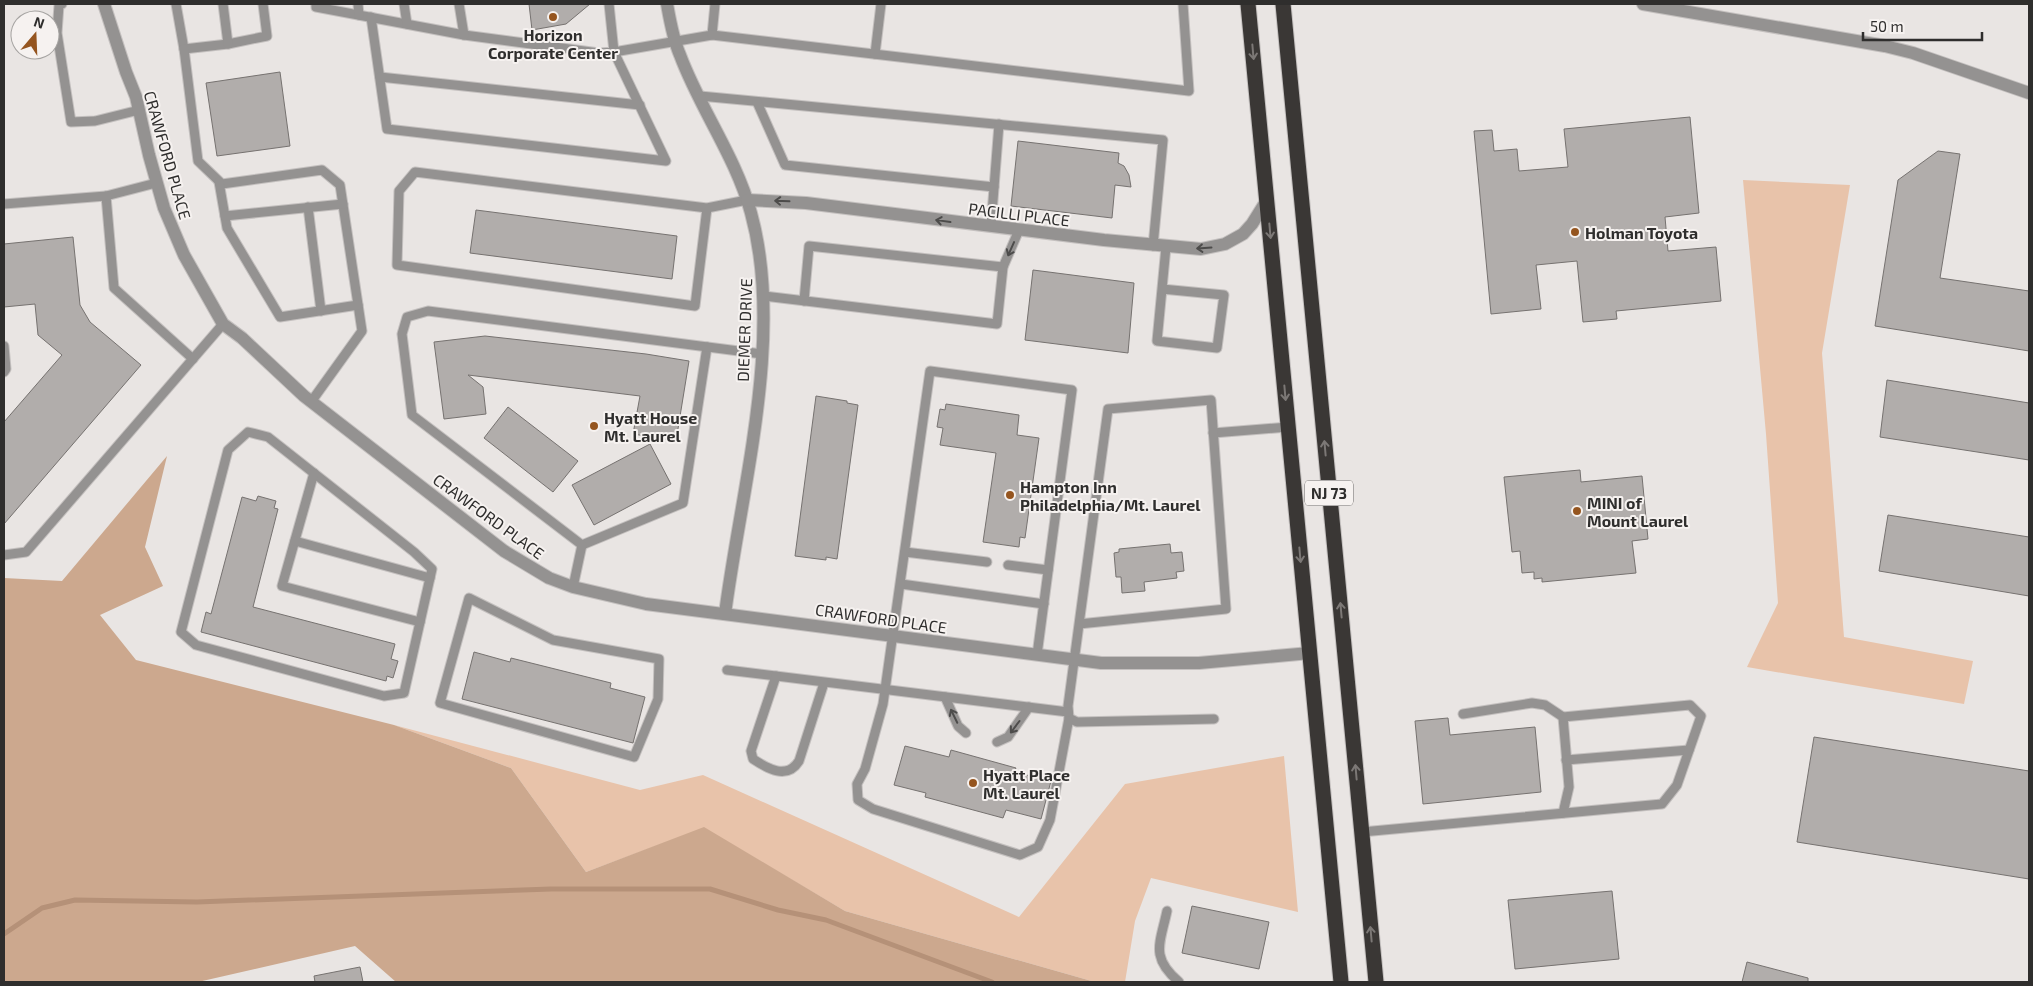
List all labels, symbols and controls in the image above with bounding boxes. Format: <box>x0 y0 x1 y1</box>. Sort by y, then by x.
north arrow <box>10 10 60 60</box>
scale bar <box>1863 10 1982 42</box>
marker: Horizon Corporate Center <box>547 11 559 23</box>
text: N <box>32 13 47 32</box>
text: 50 m <box>1870 17 1904 35</box>
place label: Horizon Corporate Center <box>488 25 618 62</box>
one-way arrow <box>1248 44 1258 60</box>
street label: CRAWFORD PLACE <box>141 89 195 221</box>
one-way arrow <box>774 197 790 206</box>
street label: PACILLI PLACE <box>967 198 1071 230</box>
one-way arrow <box>935 215 951 225</box>
one-way arrow <box>1265 223 1275 239</box>
place label: Holman Toyota <box>1585 223 1698 243</box>
marker: Holman Toyota <box>1569 226 1581 238</box>
one-way arrow <box>1006 241 1016 256</box>
one-way arrow <box>1196 244 1212 253</box>
street label: DIEMER DRIVE <box>733 278 755 382</box>
one-way arrow <box>1280 385 1290 401</box>
place label: Hyatt House Mt. Laurel <box>604 408 697 445</box>
marker: Hyatt House Mt. Laurel <box>588 420 600 432</box>
one-way arrow <box>1320 441 1330 457</box>
street label: CRAWFORD PLACE <box>430 469 548 563</box>
place label: Hampton Inn Philadelphia/Mt. Laurel <box>1020 477 1201 514</box>
road number: NJ 73 <box>1305 480 1353 506</box>
marker: Hampton Inn Philadelphia/Mt. Laurel <box>1004 489 1016 501</box>
place label: MINI of Mount Laurel <box>1587 493 1689 530</box>
marker: MINI of Mount Laurel <box>1571 505 1583 517</box>
one-way arrow <box>1295 547 1305 563</box>
street label: CRAWFORD PLACE <box>814 599 948 637</box>
one-way arrow <box>1336 602 1345 618</box>
one-way arrow <box>949 709 958 724</box>
one-way arrow <box>1010 720 1021 733</box>
one-way arrow <box>1351 764 1361 780</box>
place label: Hyatt Place Mt. Laurel <box>983 765 1070 802</box>
marker: Hyatt Place Mt. Laurel <box>967 777 979 789</box>
one-way arrow <box>1366 926 1376 942</box>

